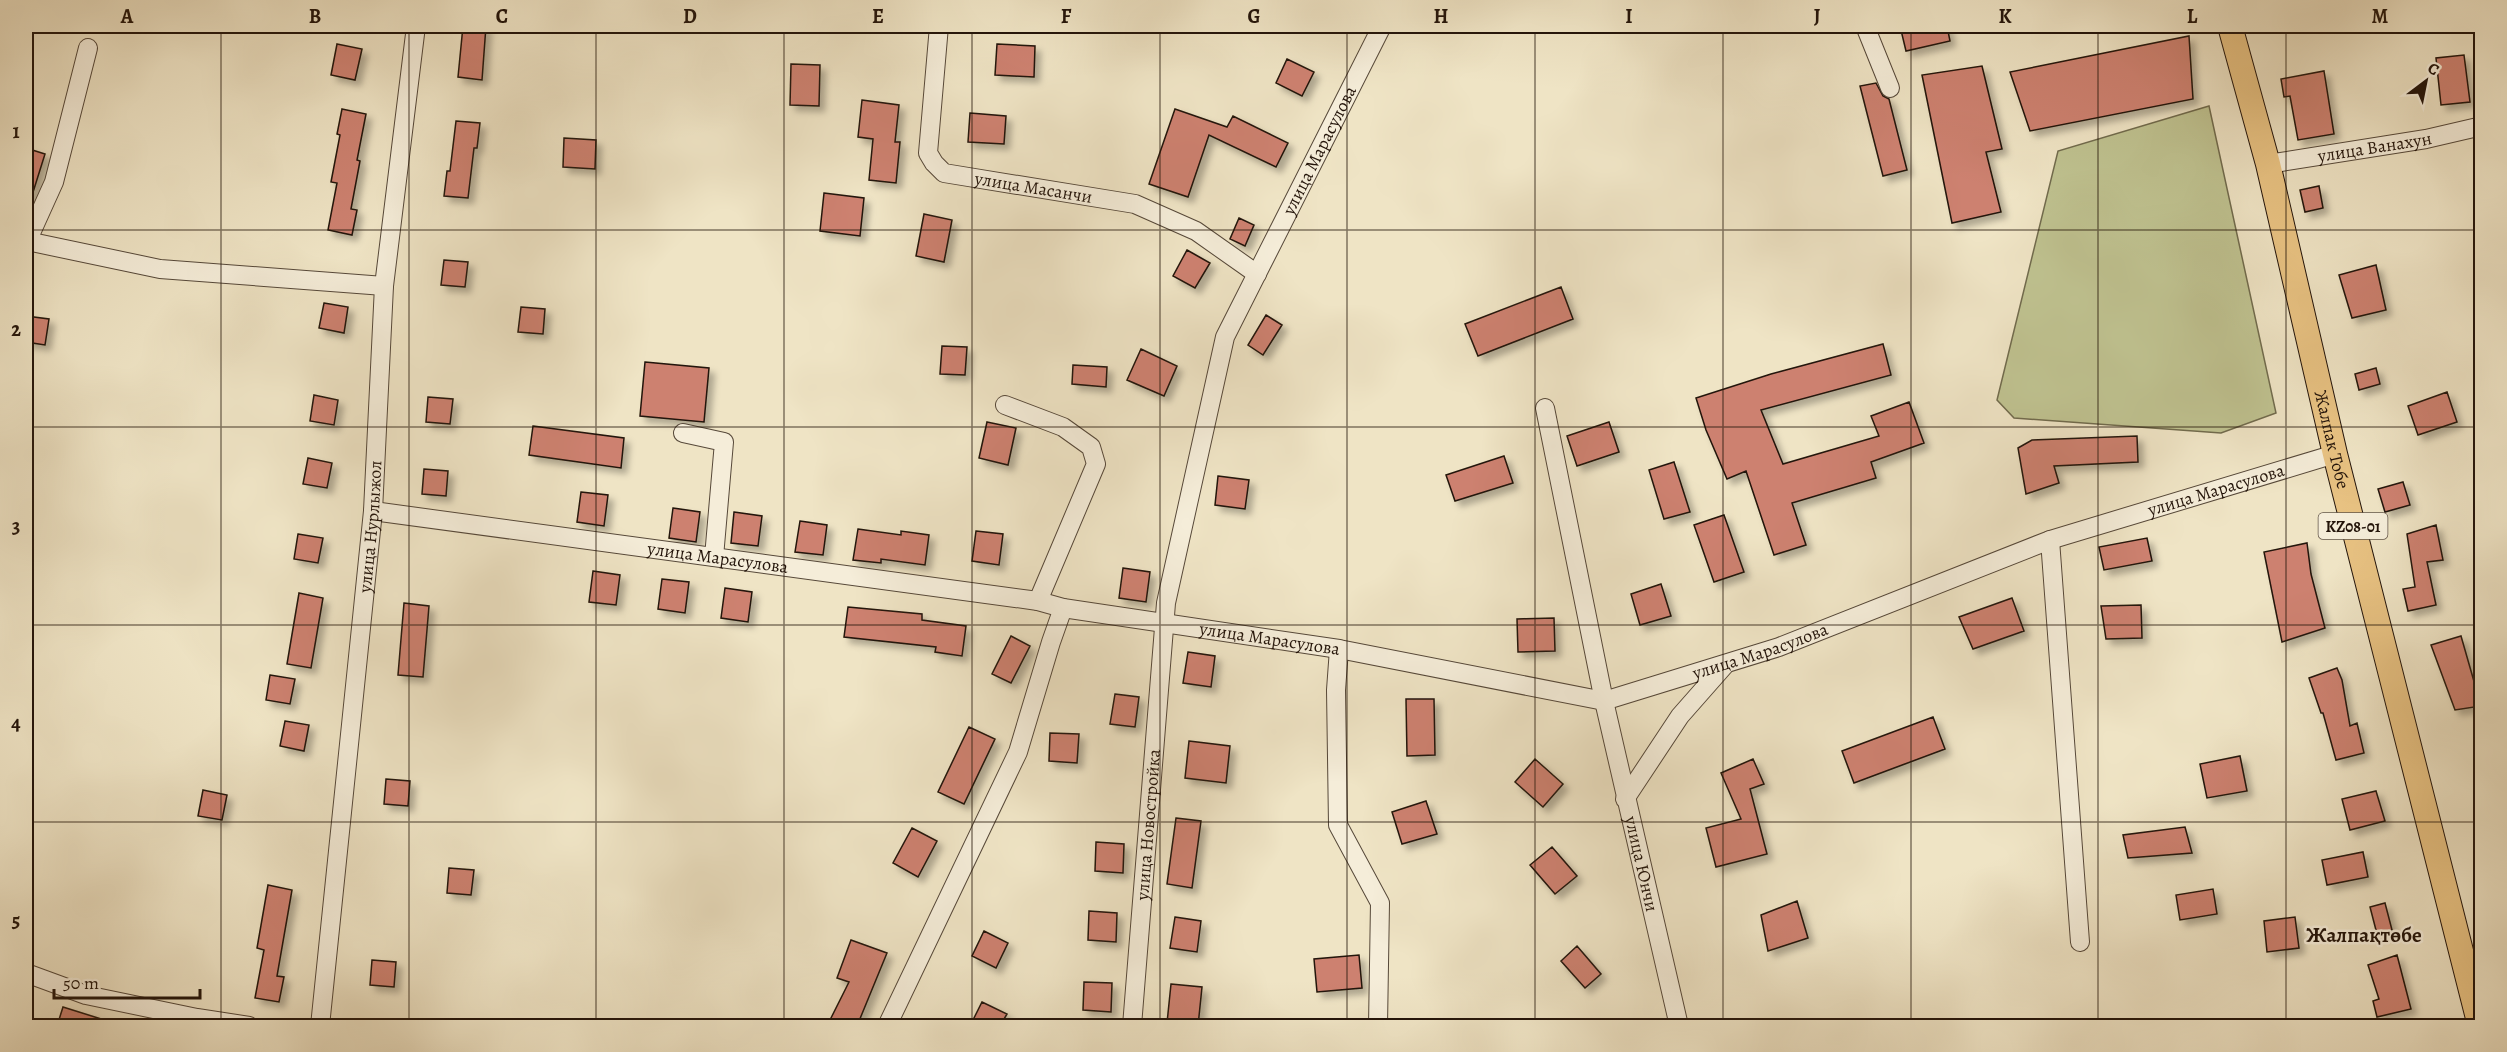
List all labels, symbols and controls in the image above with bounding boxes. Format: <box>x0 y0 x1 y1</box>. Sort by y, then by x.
text: A <box>120 3 134 30</box>
text: B <box>309 3 321 30</box>
text: C <box>496 3 508 30</box>
text: D <box>683 3 697 30</box>
text: E <box>872 3 884 30</box>
text: F <box>1061 3 1072 30</box>
text: G <box>1247 3 1261 30</box>
text: H <box>1434 3 1449 30</box>
text: I <box>1625 3 1633 30</box>
text: J <box>1814 3 1821 30</box>
text: K <box>1998 3 2012 30</box>
text: L <box>2187 3 2198 30</box>
text: M <box>2372 3 2389 30</box>
north arrow <box>2396 51 2456 111</box>
text: С <box>2423 57 2444 81</box>
street label: улица Марасулова <box>1276 81 1362 220</box>
text: 1 <box>12 118 20 145</box>
street label: улица Ванахун <box>2315 126 2434 168</box>
street label: улица Масанчи <box>972 166 1094 209</box>
text: 2 <box>11 316 21 343</box>
street label: Жалпак Тобе <box>2309 388 2355 491</box>
street label: улица Марасулова <box>2144 458 2288 522</box>
street label: улица Нурлыжол <box>353 460 387 595</box>
text: 3 <box>12 513 20 540</box>
road number: KZ08-01 <box>2318 513 2388 539</box>
street label: улица Марасулова <box>645 536 790 579</box>
street label: улица Марасулова <box>1197 616 1342 661</box>
street label: улица Марасулова <box>1688 617 1832 685</box>
text: 4 <box>11 710 21 737</box>
street label: улица Новостройка <box>1130 747 1166 902</box>
street label: улица Юнчи <box>1619 813 1664 914</box>
text: 5 <box>12 907 20 934</box>
district label: Жалпақтөбе <box>2306 921 2422 949</box>
scale bar <box>54 962 200 1000</box>
text: 50 m <box>63 971 99 995</box>

